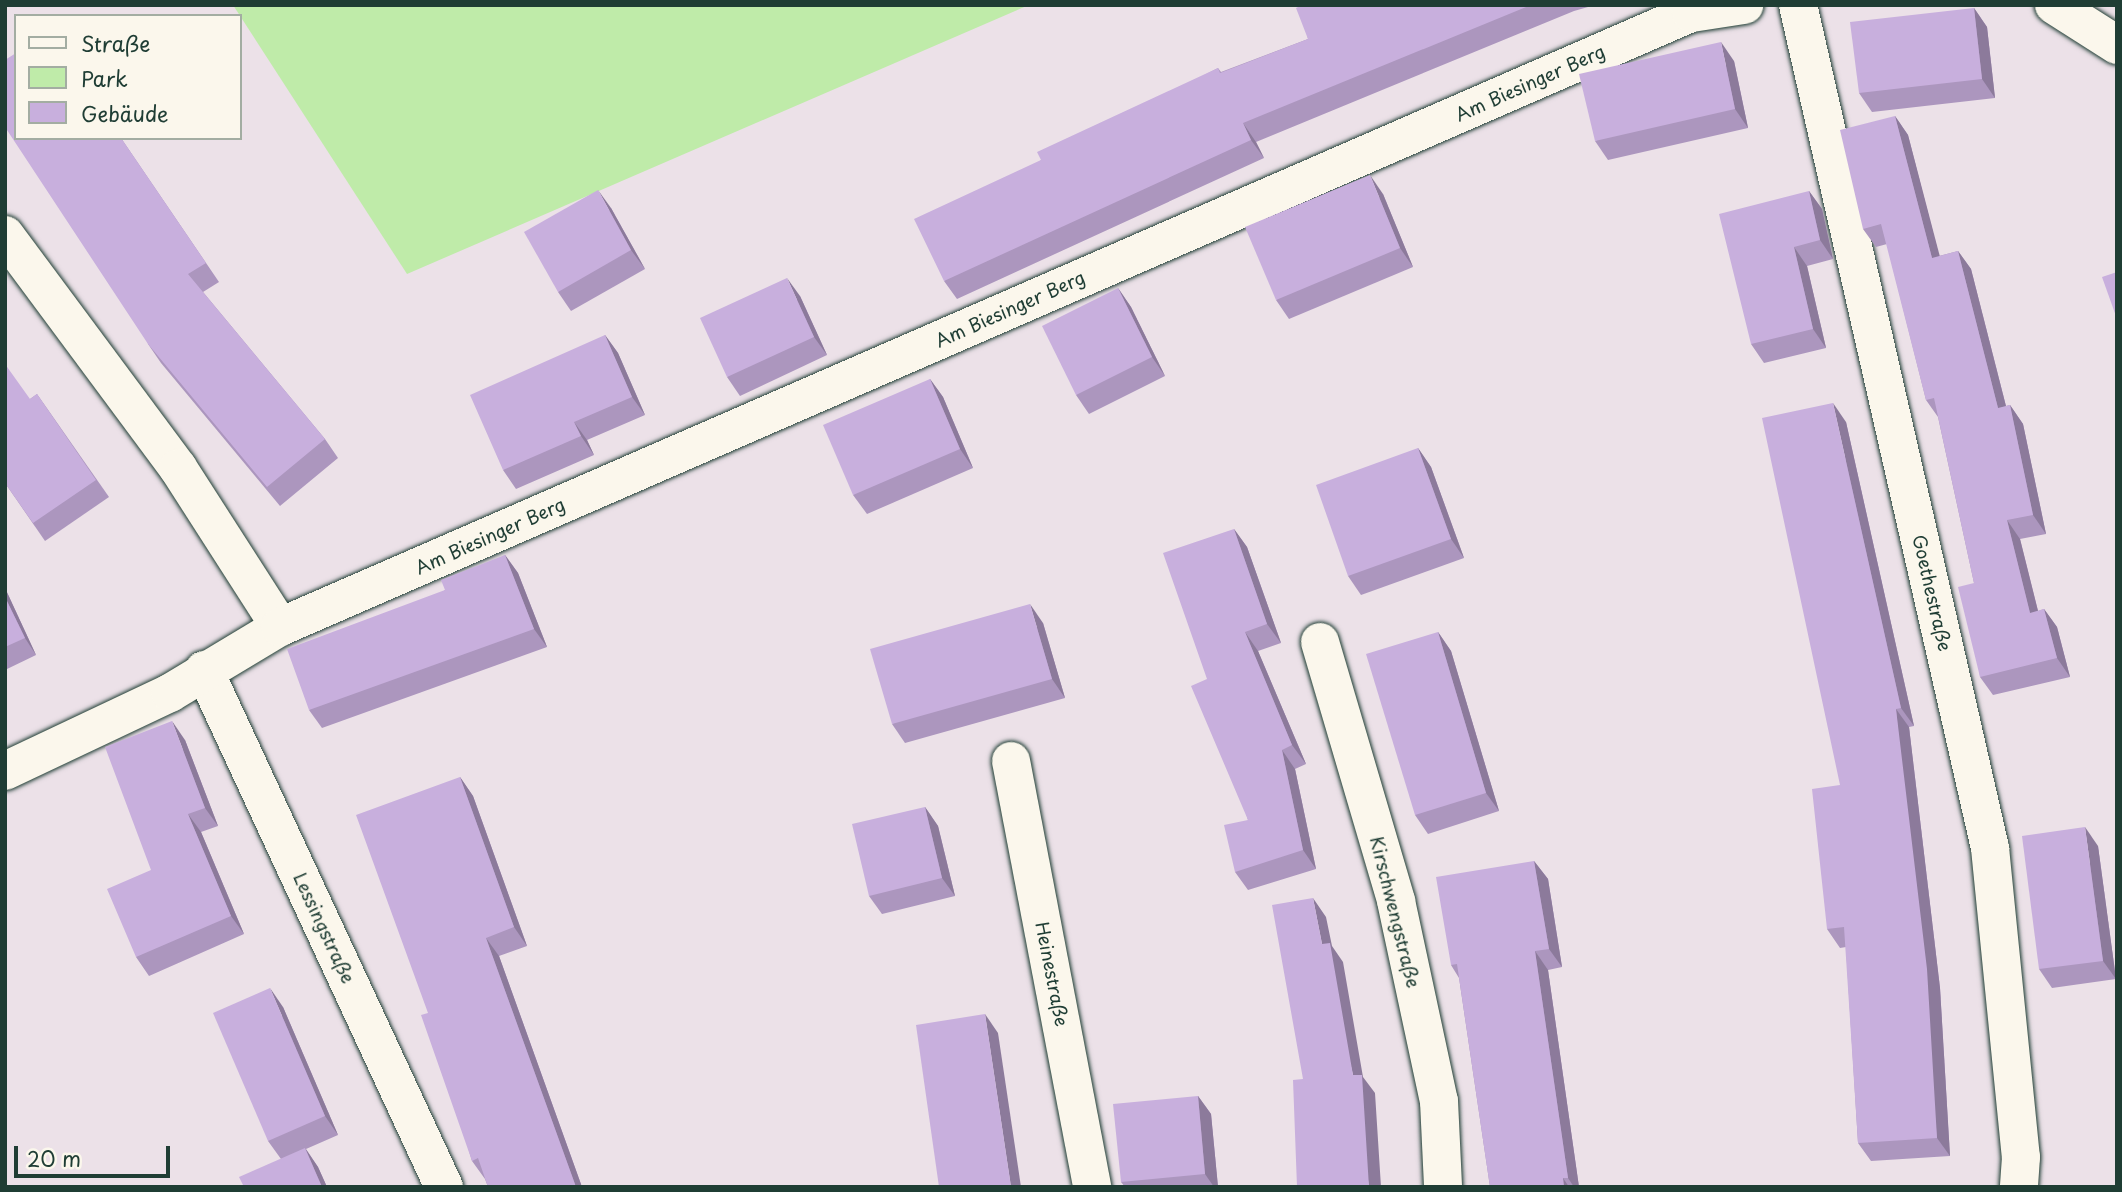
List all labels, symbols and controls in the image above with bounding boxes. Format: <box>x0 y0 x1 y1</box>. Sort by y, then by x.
legend <box>14 14 242 140</box>
text: Straße <box>81 27 150 59</box>
street label: Am Biesinger Berg <box>1452 40 1608 126</box>
text: Park <box>81 62 128 94</box>
text: Gebäude <box>81 97 168 129</box>
street label: Am Biesinger Berg <box>932 266 1088 352</box>
street label: Am Biesinger Berg <box>412 493 568 579</box>
street label: Goethestraße <box>1908 533 1956 653</box>
street label: Kirschwengstraße <box>1366 834 1424 990</box>
street label: Lessingstraße <box>289 869 359 987</box>
street label: Heinestraße <box>1031 920 1073 1028</box>
scale bar <box>18 1132 173 1176</box>
text: 20 m <box>27 1142 81 1174</box>

